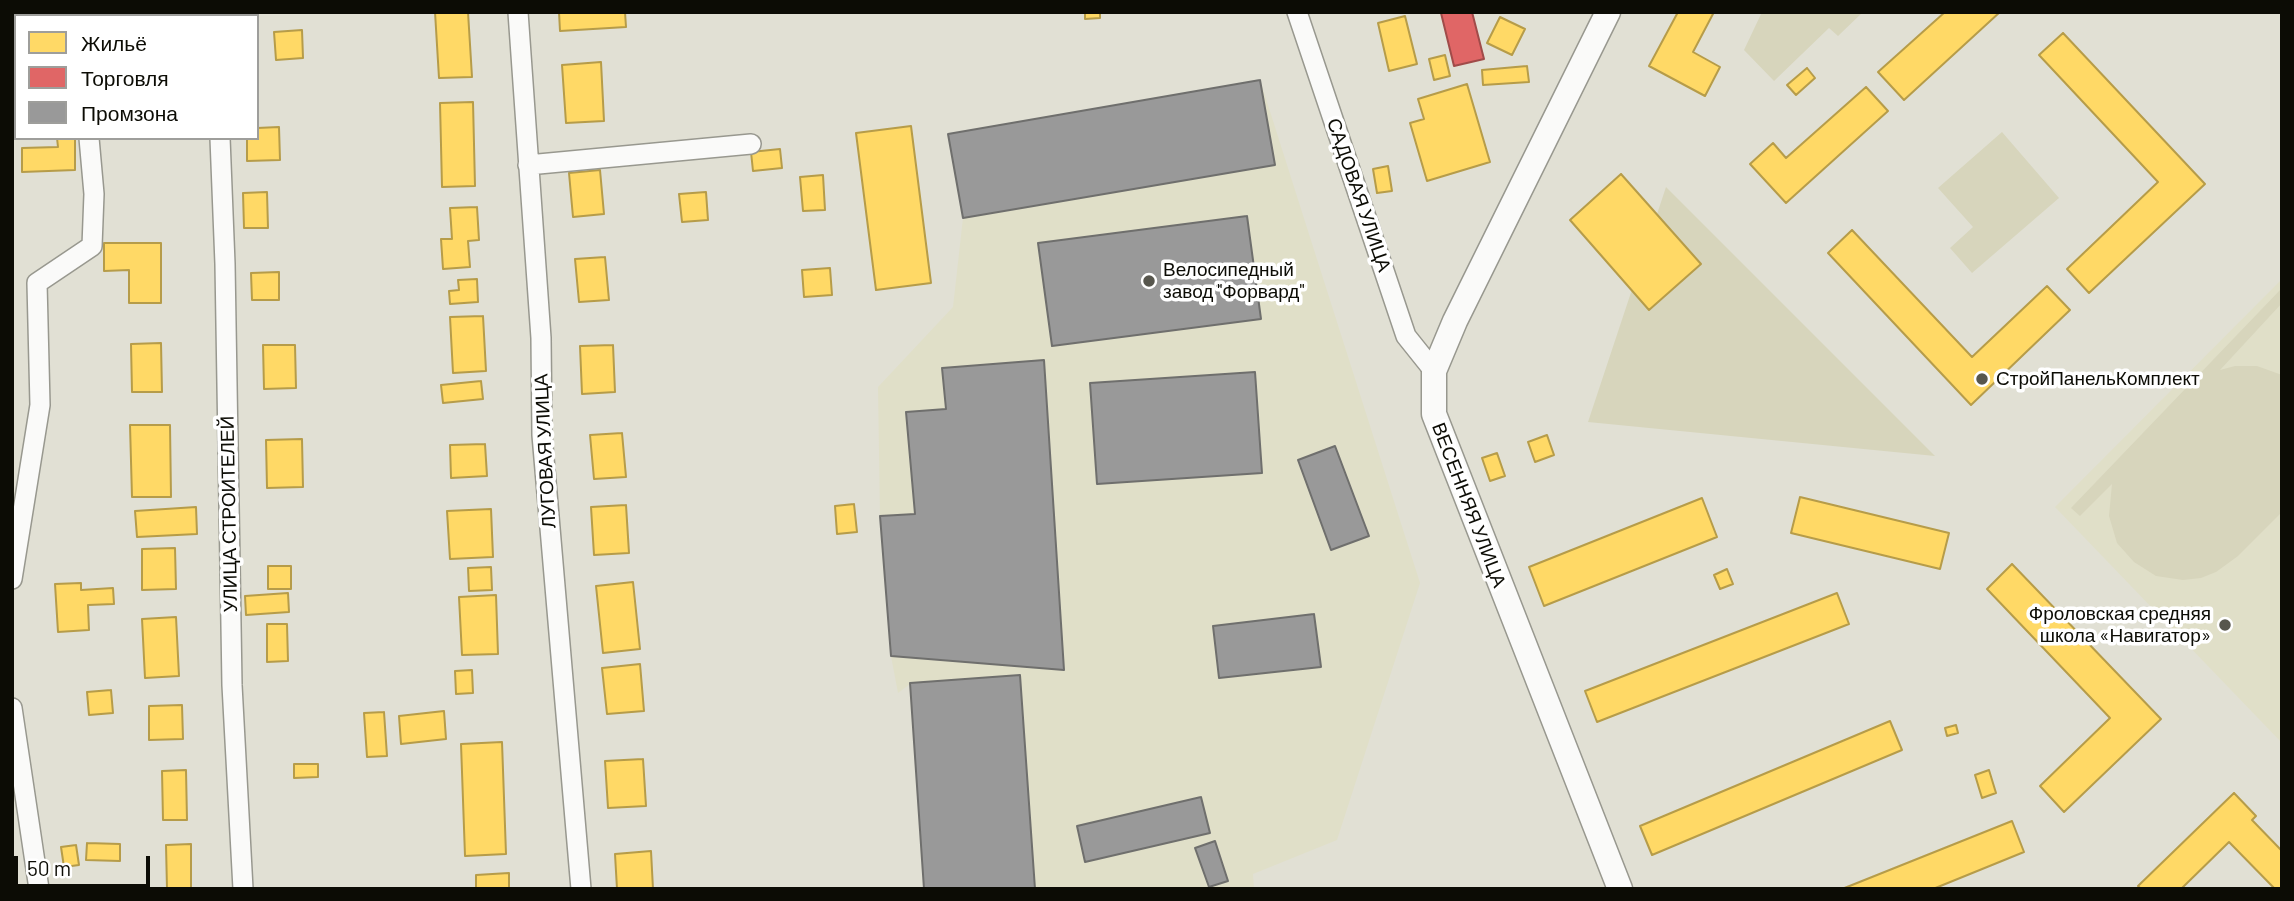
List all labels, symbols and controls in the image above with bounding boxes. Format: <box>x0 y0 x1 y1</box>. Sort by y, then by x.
legend <box>14 14 259 140</box>
text: Жильё <box>81 30 147 55</box>
text: Торговля <box>81 65 169 90</box>
text: Промзона <box>81 100 178 125</box>
street label: САДОВАЯ УЛИЦА <box>1322 115 1396 275</box>
place label: Велосипедный завод "Форвард" <box>1163 259 1304 303</box>
marker: Велосипедный завод "Форвард" <box>1141 273 1157 289</box>
place label: СтройПанельКомплект <box>1996 368 2200 390</box>
marker: СтройПанельКомплект <box>1974 371 1990 387</box>
street label: ЛУГОВАЯ УЛИЦА <box>530 373 560 529</box>
street label: УЛИЦА СТРОИТЕЛЕЙ <box>216 416 242 612</box>
street label: ВЕСЕННЯЯ УЛИЦА <box>1427 419 1511 591</box>
place label: Фроловская средняя школа «Навигатор» <box>2029 603 2211 647</box>
marker: Фроловская средняя школа «Навигатор» <box>2217 617 2233 633</box>
scale bar <box>18 842 154 886</box>
text: 50 m <box>27 855 71 880</box>

